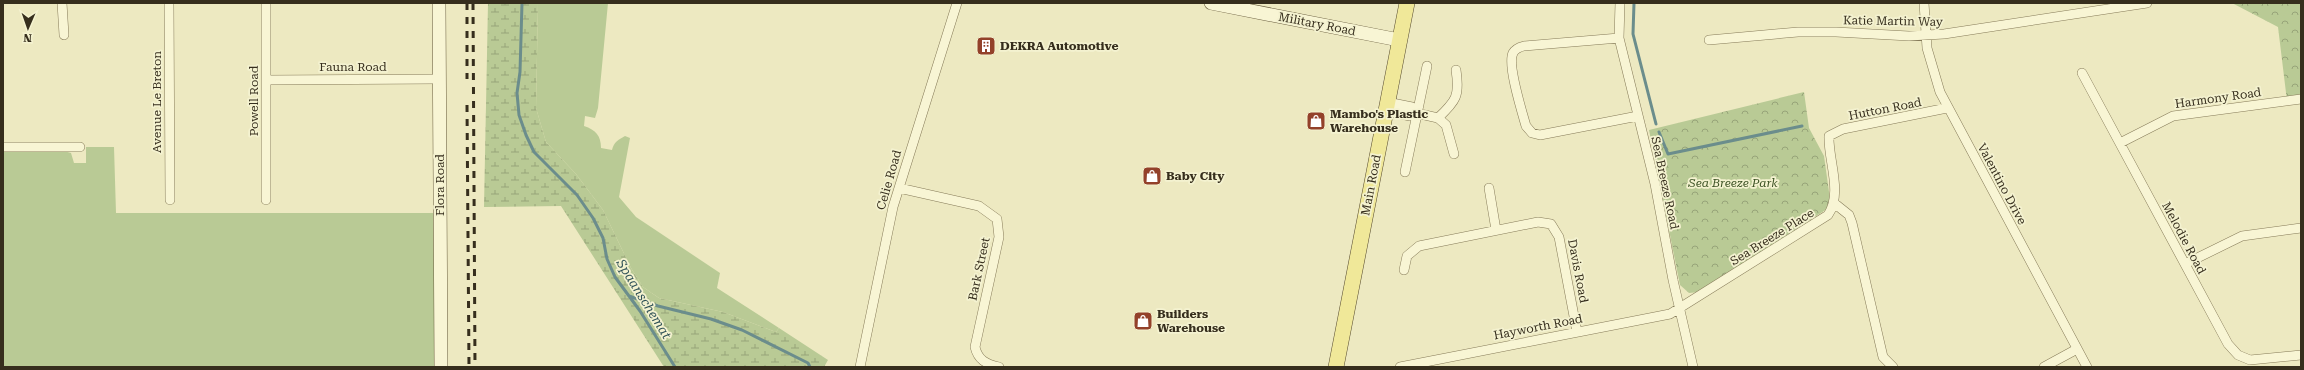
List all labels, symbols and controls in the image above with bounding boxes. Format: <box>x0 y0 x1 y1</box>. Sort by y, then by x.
north arrow <box>8 8 48 48</box>
street label: Military Road <box>1277 10 1357 38</box>
street label: Katie Martin Way <box>1843 13 1944 29</box>
text: N <box>23 31 32 44</box>
building icon: DEKRA Automotive <box>975 35 997 57</box>
place label: DEKRA Automotive <box>1000 39 1118 53</box>
street label: Avenue Le Breton <box>150 51 164 153</box>
street label: Fauna Road <box>319 60 387 74</box>
street label: Powell Road <box>247 65 261 136</box>
street label: Harmony Road <box>2174 85 2262 111</box>
street label: Hutton Road <box>1847 95 1923 123</box>
place label: Mambo's Plastic Warehouse <box>1330 107 1428 135</box>
shop icon: Mambo's Plastic Warehouse <box>1305 110 1327 132</box>
street label: Sea Breeze Road <box>1648 135 1682 231</box>
street label: Valentino Drive <box>1975 141 2029 227</box>
street label: Celie Road <box>874 148 904 212</box>
street label: Main Road <box>1358 153 1384 217</box>
street label: Flora Road <box>433 154 447 216</box>
shop icon: Baby City <box>1141 165 1163 187</box>
place label: Baby City <box>1166 169 1225 183</box>
park label: Sea Breeze Park <box>1687 176 1778 190</box>
street label: Melodie Road <box>2159 200 2209 277</box>
street label: Sea Breeze Place <box>1728 205 1817 268</box>
street label: Bark Street <box>965 236 993 302</box>
street label: Davis Road <box>1565 238 1591 304</box>
water label: Spaanschemat <box>613 256 675 342</box>
place label: Builders Warehouse <box>1157 307 1225 335</box>
shop icon: Builders Warehouse <box>1132 310 1154 332</box>
street label: Hayworth Road <box>1492 311 1584 342</box>

